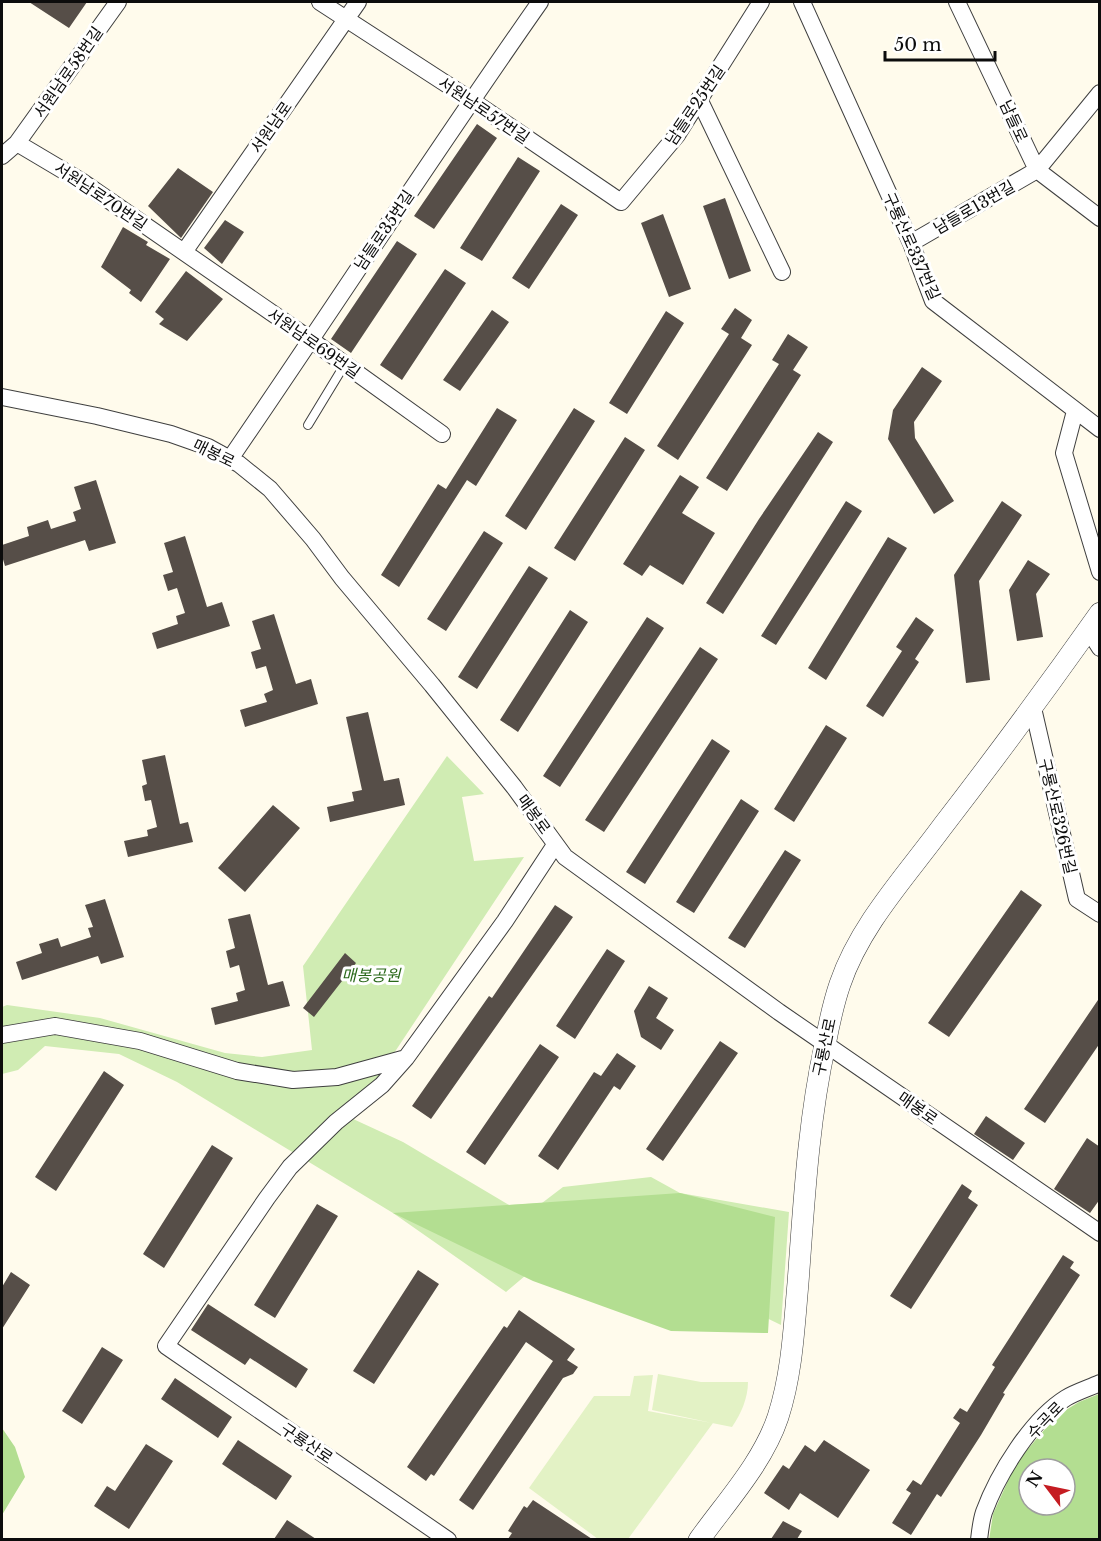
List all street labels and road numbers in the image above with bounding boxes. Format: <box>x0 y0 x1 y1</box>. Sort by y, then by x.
street label: 서원남로58번길 <box>29 22 107 122</box>
street label: 남들로25번길 <box>661 61 729 149</box>
street label: 서원남로57번길 <box>435 72 533 148</box>
street label: 서원남로 <box>246 97 296 157</box>
street label: 남들로 <box>996 97 1033 145</box>
street label: 서원남로70번길 <box>51 158 151 234</box>
street label: 남들로13번길 <box>930 176 1018 238</box>
street label: 남들로35번길 <box>350 186 418 274</box>
street label: 구룡산로337번길 <box>879 189 945 303</box>
street label: 서원남로69번길 <box>264 304 364 382</box>
street label: 매봉로 <box>190 434 238 472</box>
street label: 구룡산로326번길 <box>1035 756 1081 876</box>
street label: 매봉로 <box>513 790 555 838</box>
street label: 구룡산로 <box>808 1016 840 1078</box>
street label: 매봉로 <box>894 1087 942 1129</box>
street label: 수곡로 <box>1022 1397 1068 1443</box>
street label: 구룡산로 <box>277 1418 337 1468</box>

